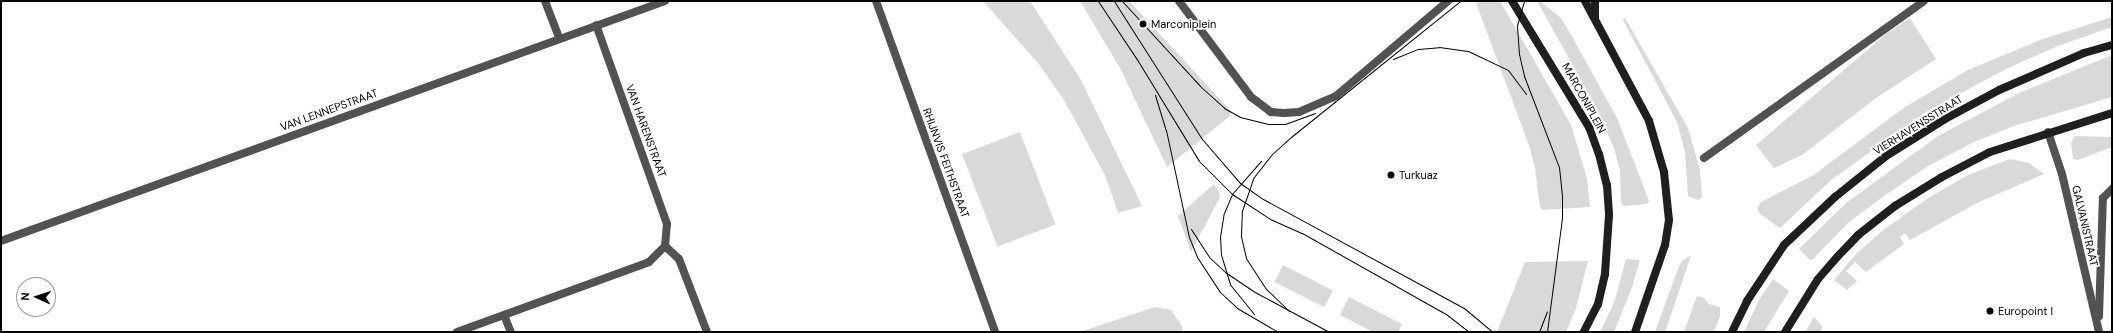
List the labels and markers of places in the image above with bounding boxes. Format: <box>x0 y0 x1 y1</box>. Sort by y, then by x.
place label: Marconiplein <box>1151 17 1216 31</box>
marker: Marconiplein <box>1138 19 1148 29</box>
place label: Turkuaz <box>1399 168 1438 182</box>
marker: Turkuaz <box>1386 170 1396 180</box>
place label: Europoint I <box>1998 304 2053 318</box>
marker: Europoint I <box>1985 306 1995 316</box>

